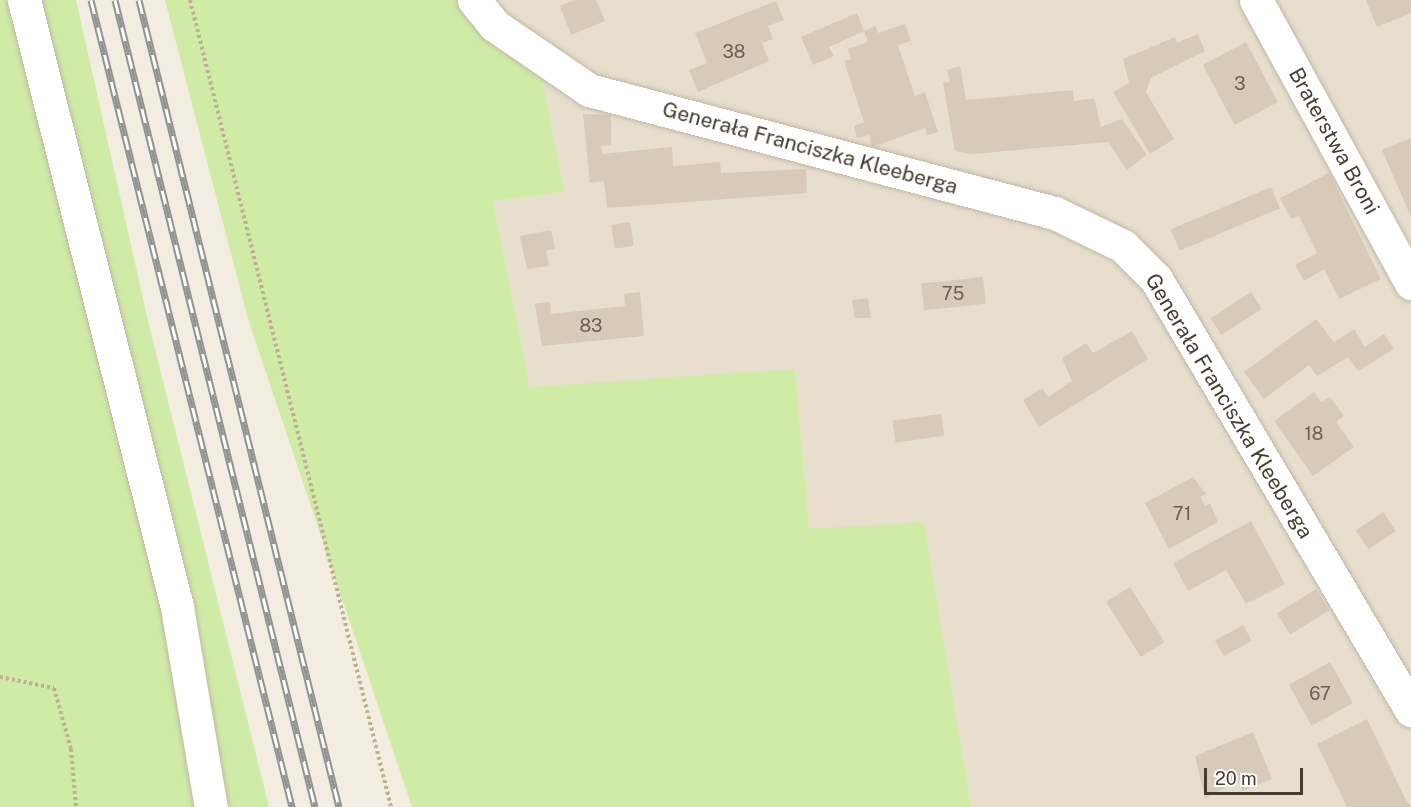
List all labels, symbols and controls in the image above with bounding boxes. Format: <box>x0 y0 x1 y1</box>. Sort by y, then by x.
house number: 38 <box>723 41 745 63</box>
street label: Braterstwa Broni <box>1283 63 1385 219</box>
house number: 3 <box>1234 73 1246 95</box>
street label: Generała Franciszka Kleeberga <box>660 96 960 200</box>
street label: Generała Franciszka Kleeberga <box>1140 269 1318 543</box>
house number: 75 <box>942 283 964 305</box>
house number: 83 <box>580 315 602 337</box>
house number: 18 <box>1305 423 1323 445</box>
house number: 71 <box>1173 503 1191 525</box>
house number: 67 <box>1309 683 1331 705</box>
scale bar <box>1207 756 1306 794</box>
text: 20 m <box>1215 768 1257 789</box>

